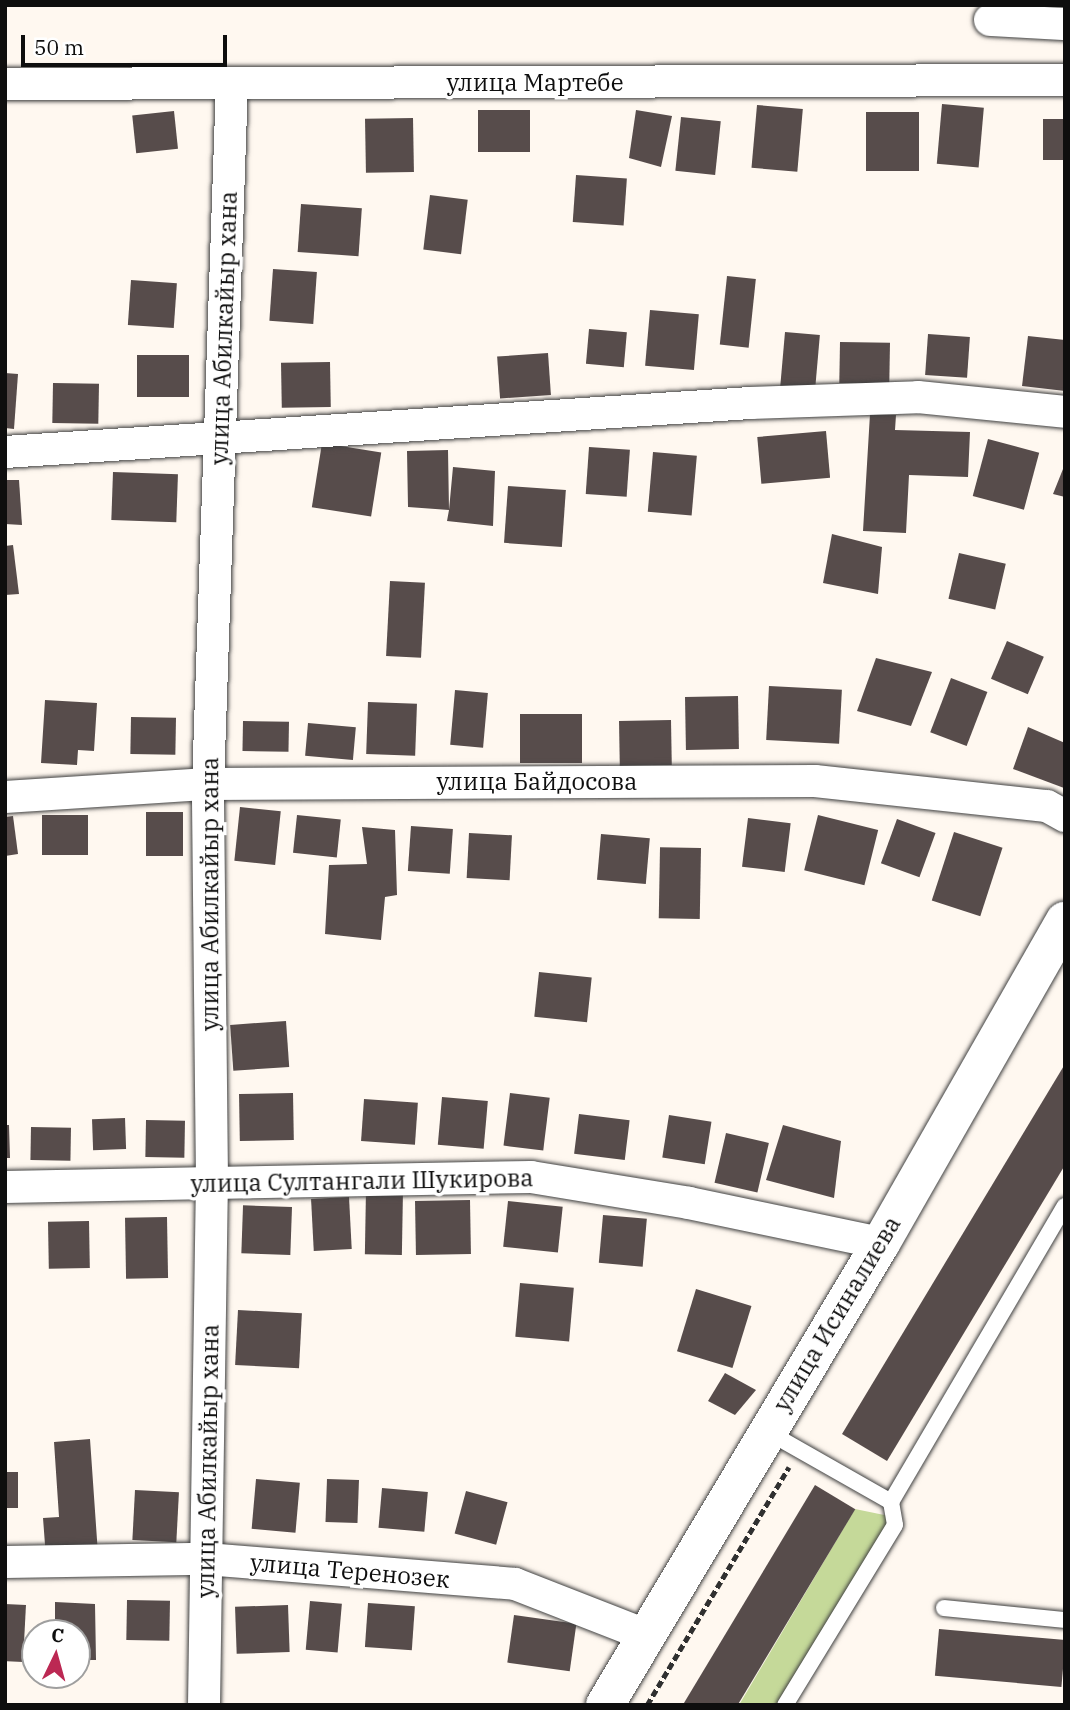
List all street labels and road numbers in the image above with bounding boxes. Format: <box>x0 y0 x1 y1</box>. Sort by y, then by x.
street label: улица Мартебе <box>446 69 624 97</box>
street label: улица Абилкайыр хана <box>205 190 243 466</box>
street label: улица Абилкайыр хана <box>196 757 224 1031</box>
street label: улица Байдосова <box>437 768 637 796</box>
street label: улица Султангали Шукирова <box>190 1164 534 1198</box>
street label: улица Исиналиева <box>767 1211 907 1417</box>
street label: улица Абилкайыр хана <box>191 1324 225 1598</box>
street label: улица Теренозек <box>249 1548 451 1594</box>

